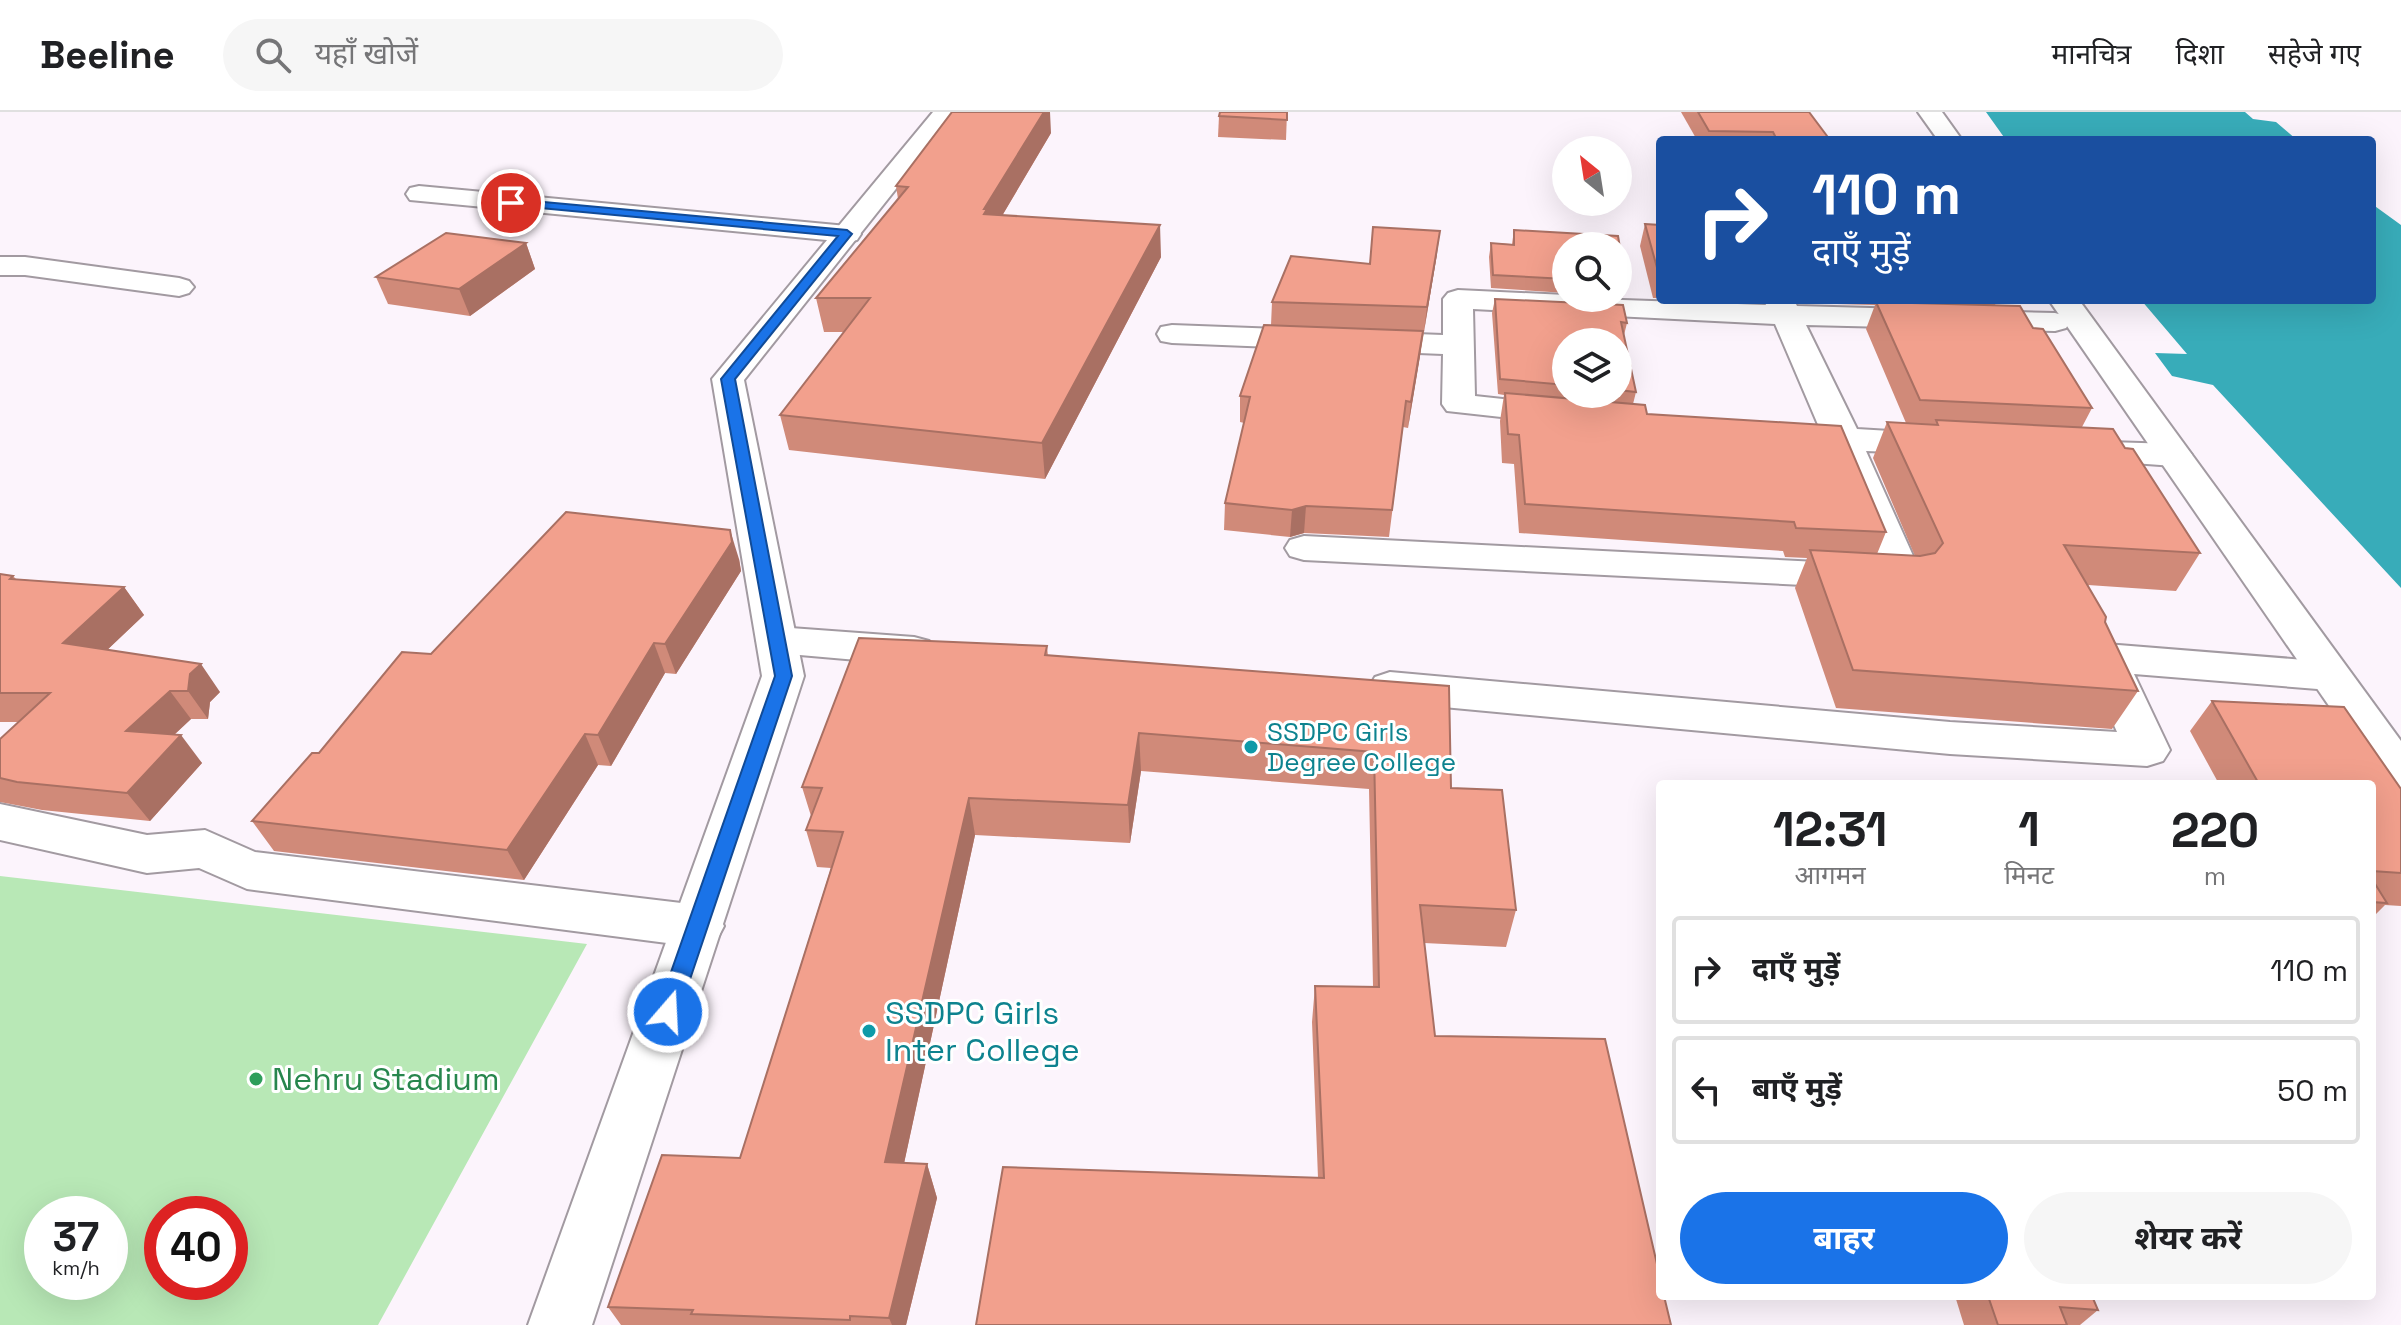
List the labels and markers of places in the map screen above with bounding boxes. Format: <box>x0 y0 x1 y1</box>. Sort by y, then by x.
pin <box>477 169 545 237</box>
place label: SSDPC Girls Degree College <box>1267 715 1456 779</box>
marker: SSDPC Girls Degree College <box>1242 738 1260 756</box>
place label: SSDPC Girls Inter College <box>885 993 1080 1070</box>
marker: SSDPC Girls Inter College <box>860 1022 878 1040</box>
place label: Nehru Stadium <box>272 1059 499 1099</box>
marker: Nehru Stadium <box>247 1070 265 1088</box>

